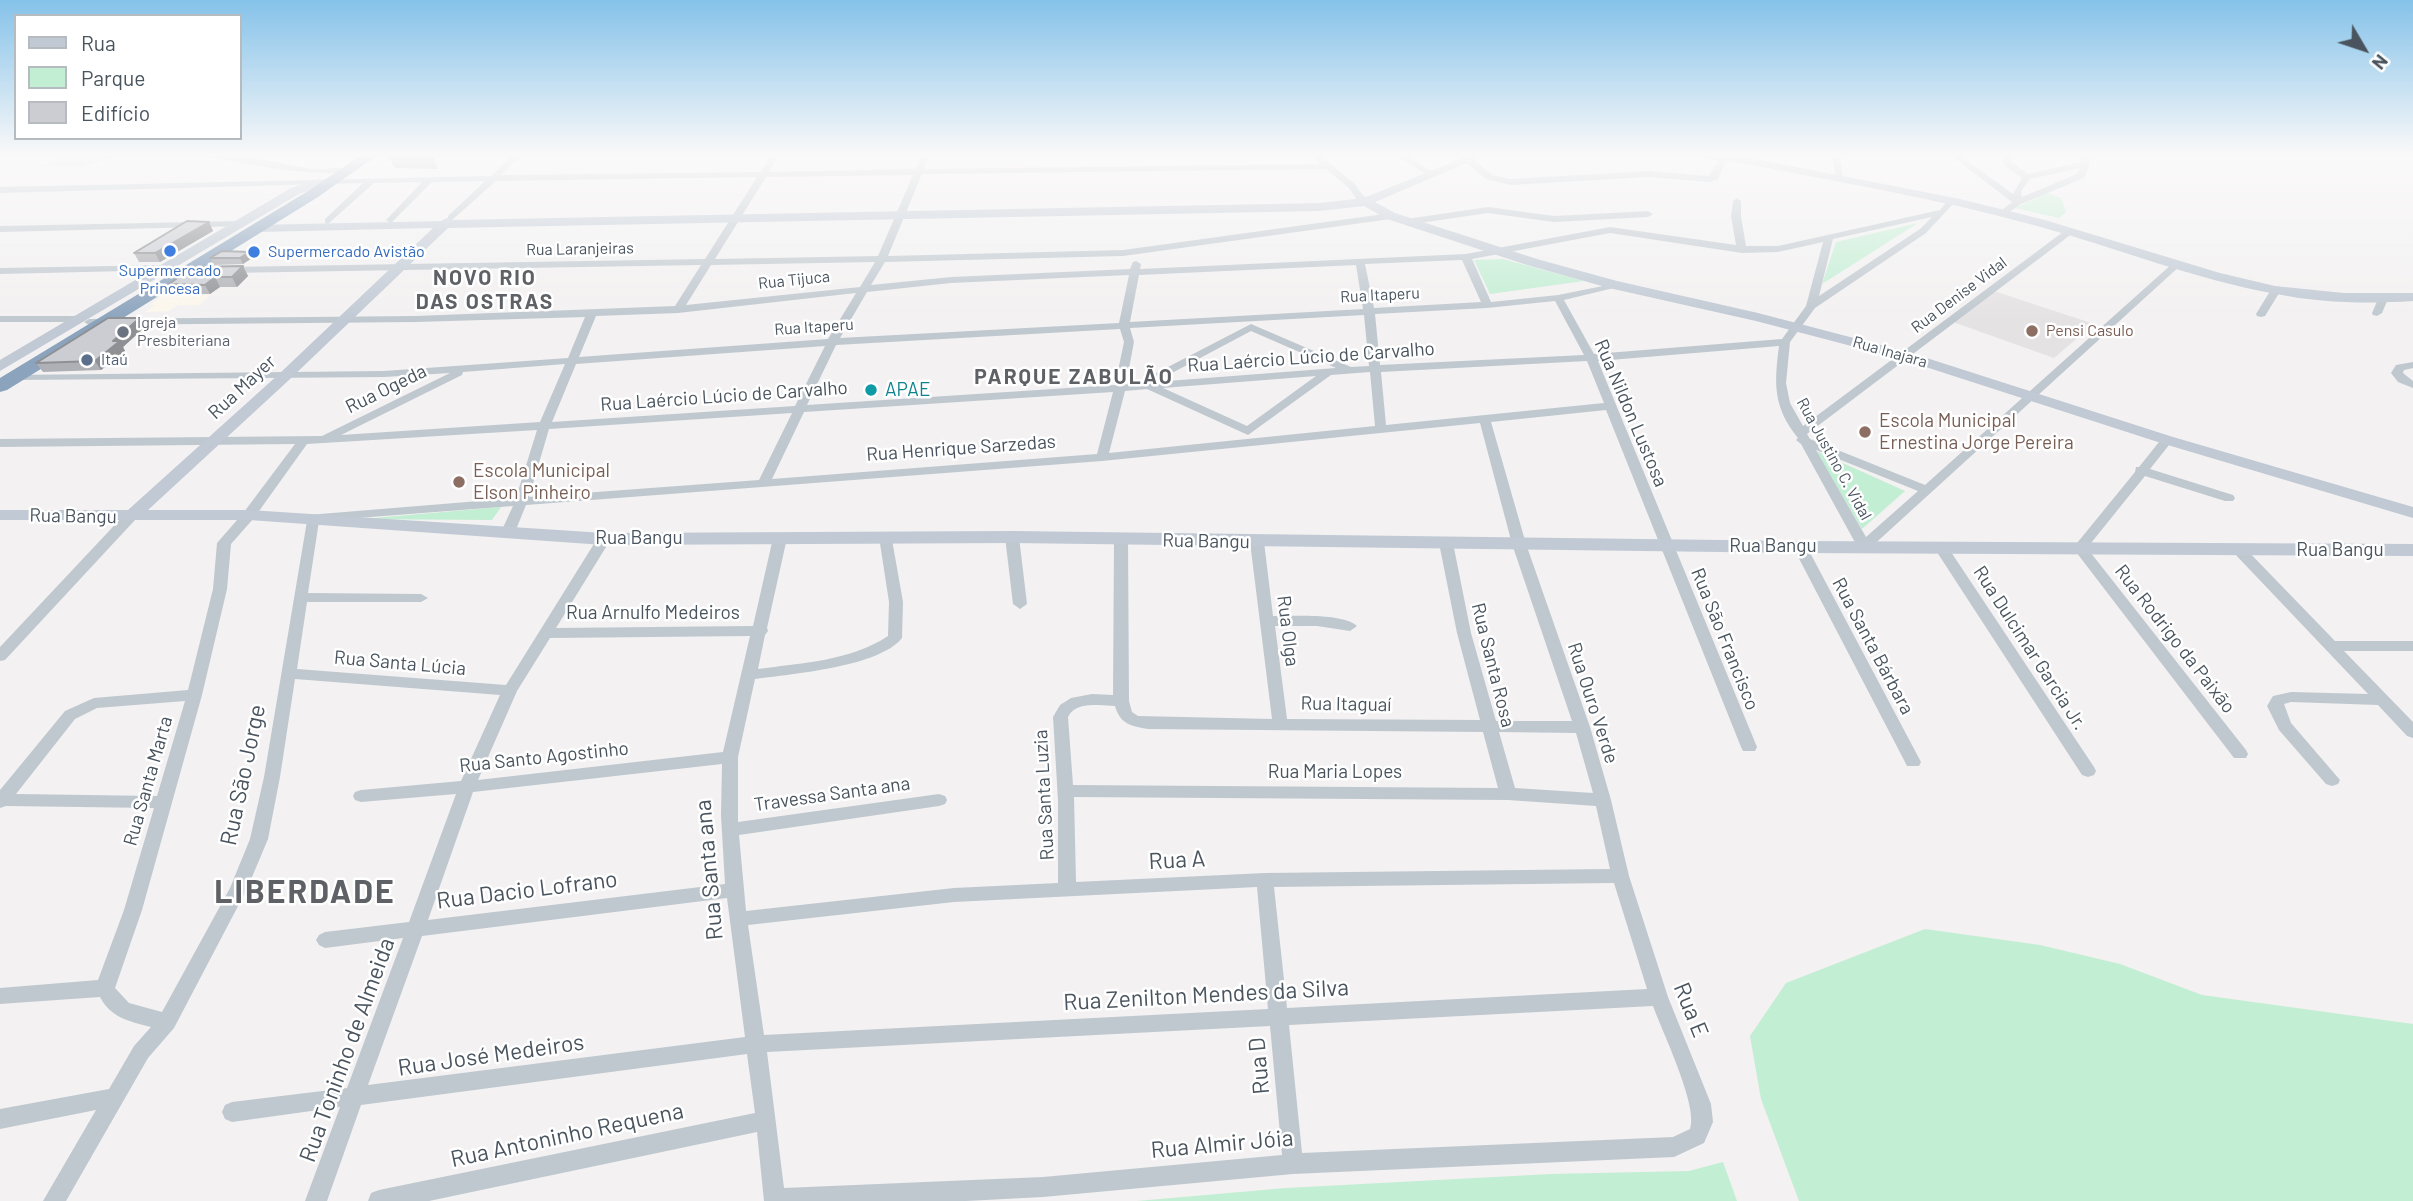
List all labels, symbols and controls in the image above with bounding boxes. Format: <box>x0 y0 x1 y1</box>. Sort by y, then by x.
legend <box>14 14 242 140</box>
north arrow <box>2329 14 2399 84</box>
text: Rua <box>81 30 116 55</box>
text: N <box>2368 50 2394 75</box>
text: Parque <box>81 65 146 90</box>
text: Edifício <box>81 100 150 125</box>
street label: Rua Laranjeiras <box>526 238 634 260</box>
place label: Supermercado Avistão <box>268 242 425 262</box>
marker: Supermercado Princesa <box>162 243 178 259</box>
marker: Supermercado Avistão <box>246 244 262 260</box>
street label: Rua Denise Vidal <box>1908 253 2010 337</box>
place label: Supermercado Princesa <box>119 261 221 299</box>
district label: NOVO RIO DAS OSTRAS <box>417 265 553 315</box>
street label: Rua Tijuca <box>757 267 831 293</box>
street label: Rua Itaperu <box>1340 283 1420 307</box>
place label: Igreja Presbiteriana <box>137 313 230 351</box>
street label: Rua Itaperu <box>774 315 854 339</box>
place label: Pensi Casulo <box>2046 321 2134 341</box>
marker: Pensi Casulo <box>2024 323 2040 339</box>
marker: Igreja Presbiteriana <box>115 324 131 340</box>
street label: Rua Inajara <box>1850 332 1930 372</box>
street label: Rua Nildon Lustosa <box>1590 336 1672 490</box>
street label: Rua Laércio Lúcio de Carvalho <box>1187 337 1435 377</box>
place label: Itaú <box>101 350 128 370</box>
street label: Rua Mayer <box>204 350 280 424</box>
marker: Itaú <box>79 352 95 368</box>
street label: Rua Ogeda <box>342 360 430 418</box>
district label: PARQUE ZABULÃO <box>976 364 1172 390</box>
street label: Rua Laércio Lúcio de Carvalho <box>600 376 848 416</box>
place label: APAE <box>885 379 930 401</box>
marker: APAE <box>863 382 879 398</box>
street label: Rua Justino C. Vidal <box>1792 394 1876 524</box>
place label: Escola Municipal Ernestina Jorge Pereira <box>1879 410 2074 454</box>
marker: Escola Municipal Ernestina Jorge Pereira <box>1857 424 1873 440</box>
street label: Rua Henrique Sarzedas <box>865 430 1057 466</box>
place label: Escola Municipal Elson Pinheiro <box>473 460 610 504</box>
marker: Escola Municipal Elson Pinheiro <box>451 474 467 490</box>
street label: Rua Bangu <box>29 504 117 528</box>
street label: Rua Bangu <box>595 527 683 549</box>
street label: Rua Bangu <box>1162 529 1250 553</box>
street label: Rua Bangu <box>1729 535 1817 557</box>
street label: Rua Bangu <box>2296 539 2384 561</box>
street label: Rua Rodrigo da Paixão <box>2110 560 2240 718</box>
street label: Rua Dulcimar Garcia Jr. <box>1968 562 2092 734</box>
street label: Rua São Francisco <box>1686 565 1764 713</box>
street label: Rua Santa Bárbara <box>1827 574 1919 718</box>
street label: Rua Olga <box>1272 594 1304 668</box>
street label: Rua Santa Rosa <box>1467 600 1519 730</box>
street label: Rua Arnulfo Medeiros <box>566 602 740 624</box>
street label: Rua Ouro Verde <box>1563 640 1623 766</box>
street label: Rua Santa Lúcia <box>333 646 467 680</box>
street label: Rua Itaguaí <box>1300 692 1392 716</box>
street label: Rua São Jorge <box>215 702 271 848</box>
street label: Rua Santa Marta <box>119 714 177 848</box>
street label: Rua Santa Luzia <box>1029 729 1059 861</box>
street label: Rua Santo Agostinho <box>458 737 630 777</box>
street label: Rua Maria Lopes <box>1268 761 1402 783</box>
street label: Travessa Santa ana <box>752 772 912 816</box>
street label: Rua Santa ana <box>689 799 729 941</box>
street label: Rua A <box>1148 845 1206 875</box>
street label: Rua Dacio Lofrano <box>435 865 619 915</box>
district label: LIBERDADE <box>215 873 395 911</box>
street label: Rua Toninho de Almeida <box>294 934 400 1166</box>
street label: Rua Zenilton Mendes da Silva <box>1063 974 1349 1016</box>
street label: Rua E <box>1668 979 1714 1041</box>
street label: Rua José Medeiros <box>396 1028 586 1082</box>
street label: Rua D <box>1243 1036 1275 1096</box>
street label: Rua Antoninho Requena <box>448 1097 686 1173</box>
street label: Rua Almir Jóia <box>1150 1124 1294 1164</box>

